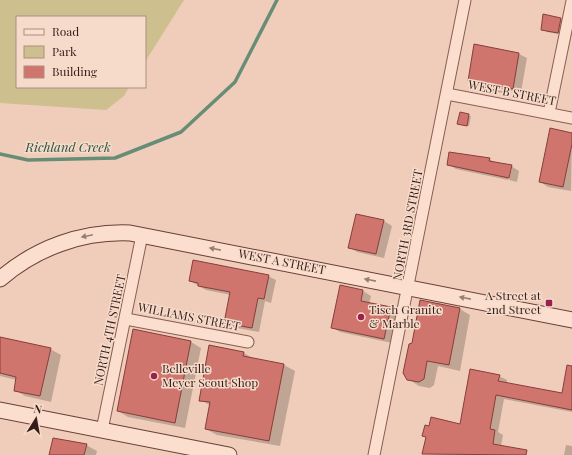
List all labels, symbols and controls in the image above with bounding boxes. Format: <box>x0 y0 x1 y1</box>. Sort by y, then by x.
legend <box>16 16 146 88</box>
text: Road <box>52 23 79 39</box>
text: Park <box>52 43 77 59</box>
text: Building <box>52 63 98 79</box>
street label: WEST B STREET <box>466 75 558 108</box>
water label: Richland Creek <box>24 138 111 155</box>
street label: NORTH 3RD STREET <box>388 167 426 282</box>
one-way arrow <box>81 233 93 239</box>
street label: WEST A STREET <box>236 245 328 277</box>
one-way arrow <box>209 246 222 252</box>
street label: NORTH 4TH STREET <box>89 272 129 387</box>
one-way arrow <box>364 276 377 282</box>
place label: A Street at 2nd Street <box>484 287 542 317</box>
one-way arrow <box>459 295 471 301</box>
street label: WILLIAMS STREET <box>136 298 242 334</box>
marker: A Street at 2nd Street <box>544 298 554 308</box>
place label: Tisch Granite & Marble <box>369 301 442 331</box>
marker: Tisch Granite & Marble <box>356 312 366 322</box>
place label: Belleville Meyer Scout Shop <box>162 360 258 390</box>
marker: Belleville Meyer Scout Shop <box>149 371 159 381</box>
north arrow <box>16 399 56 439</box>
text: N <box>33 401 43 417</box>

